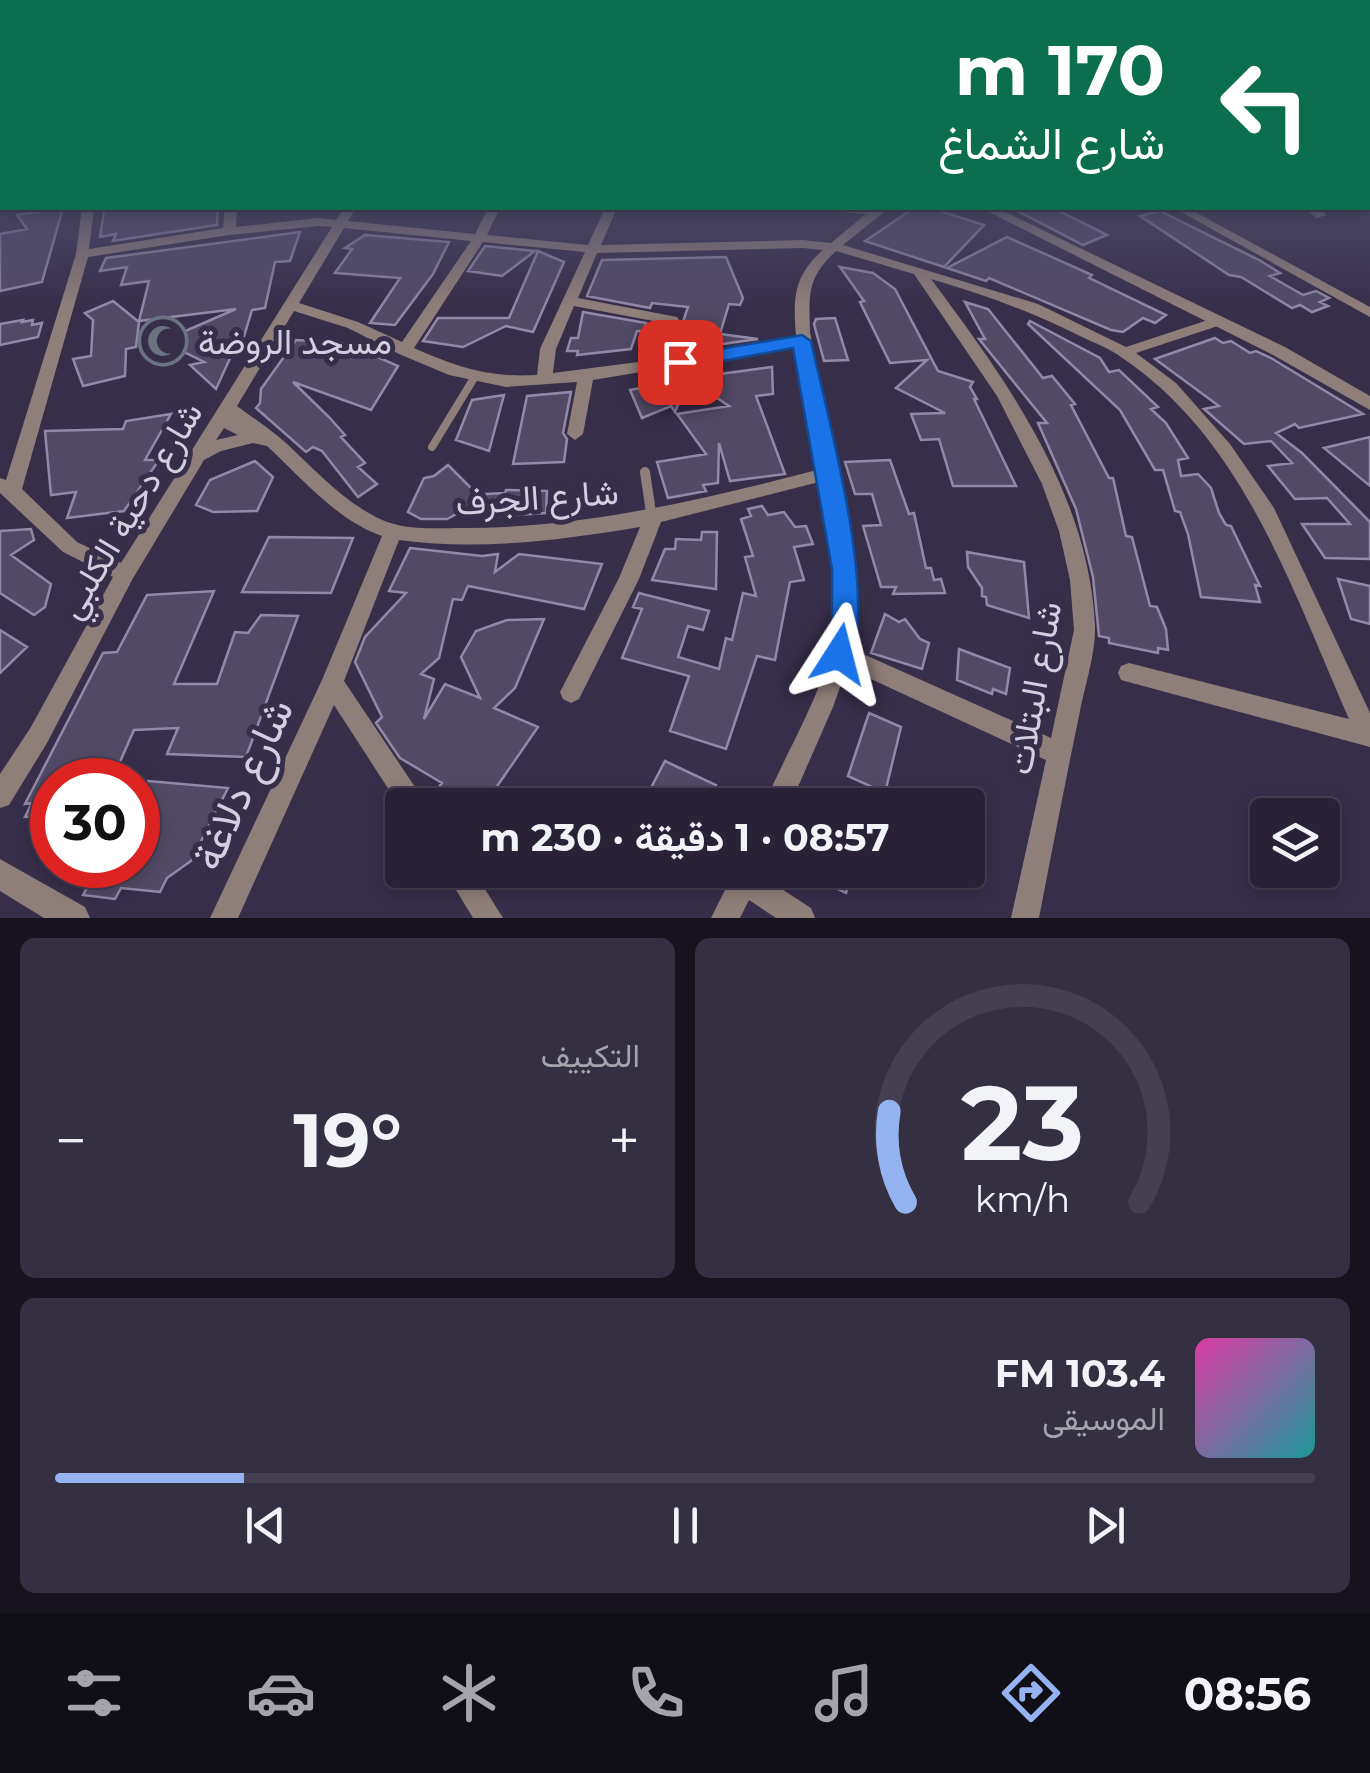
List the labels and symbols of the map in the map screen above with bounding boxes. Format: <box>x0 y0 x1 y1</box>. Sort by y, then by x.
mosque icon: مسجد الروضة <box>137 315 189 367</box>
place label: مسجد الروضة <box>198 320 392 364</box>
pin <box>638 320 723 405</box>
street label: شارع دحية الكلبي <box>48 394 218 630</box>
street label: شارع الجرف <box>454 470 620 527</box>
street label: شارع البتلات <box>998 598 1073 778</box>
position arrow <box>787 602 891 706</box>
street label: شارع دلاغة <box>180 690 307 879</box>
speed limit sign: 30 <box>30 758 160 888</box>

